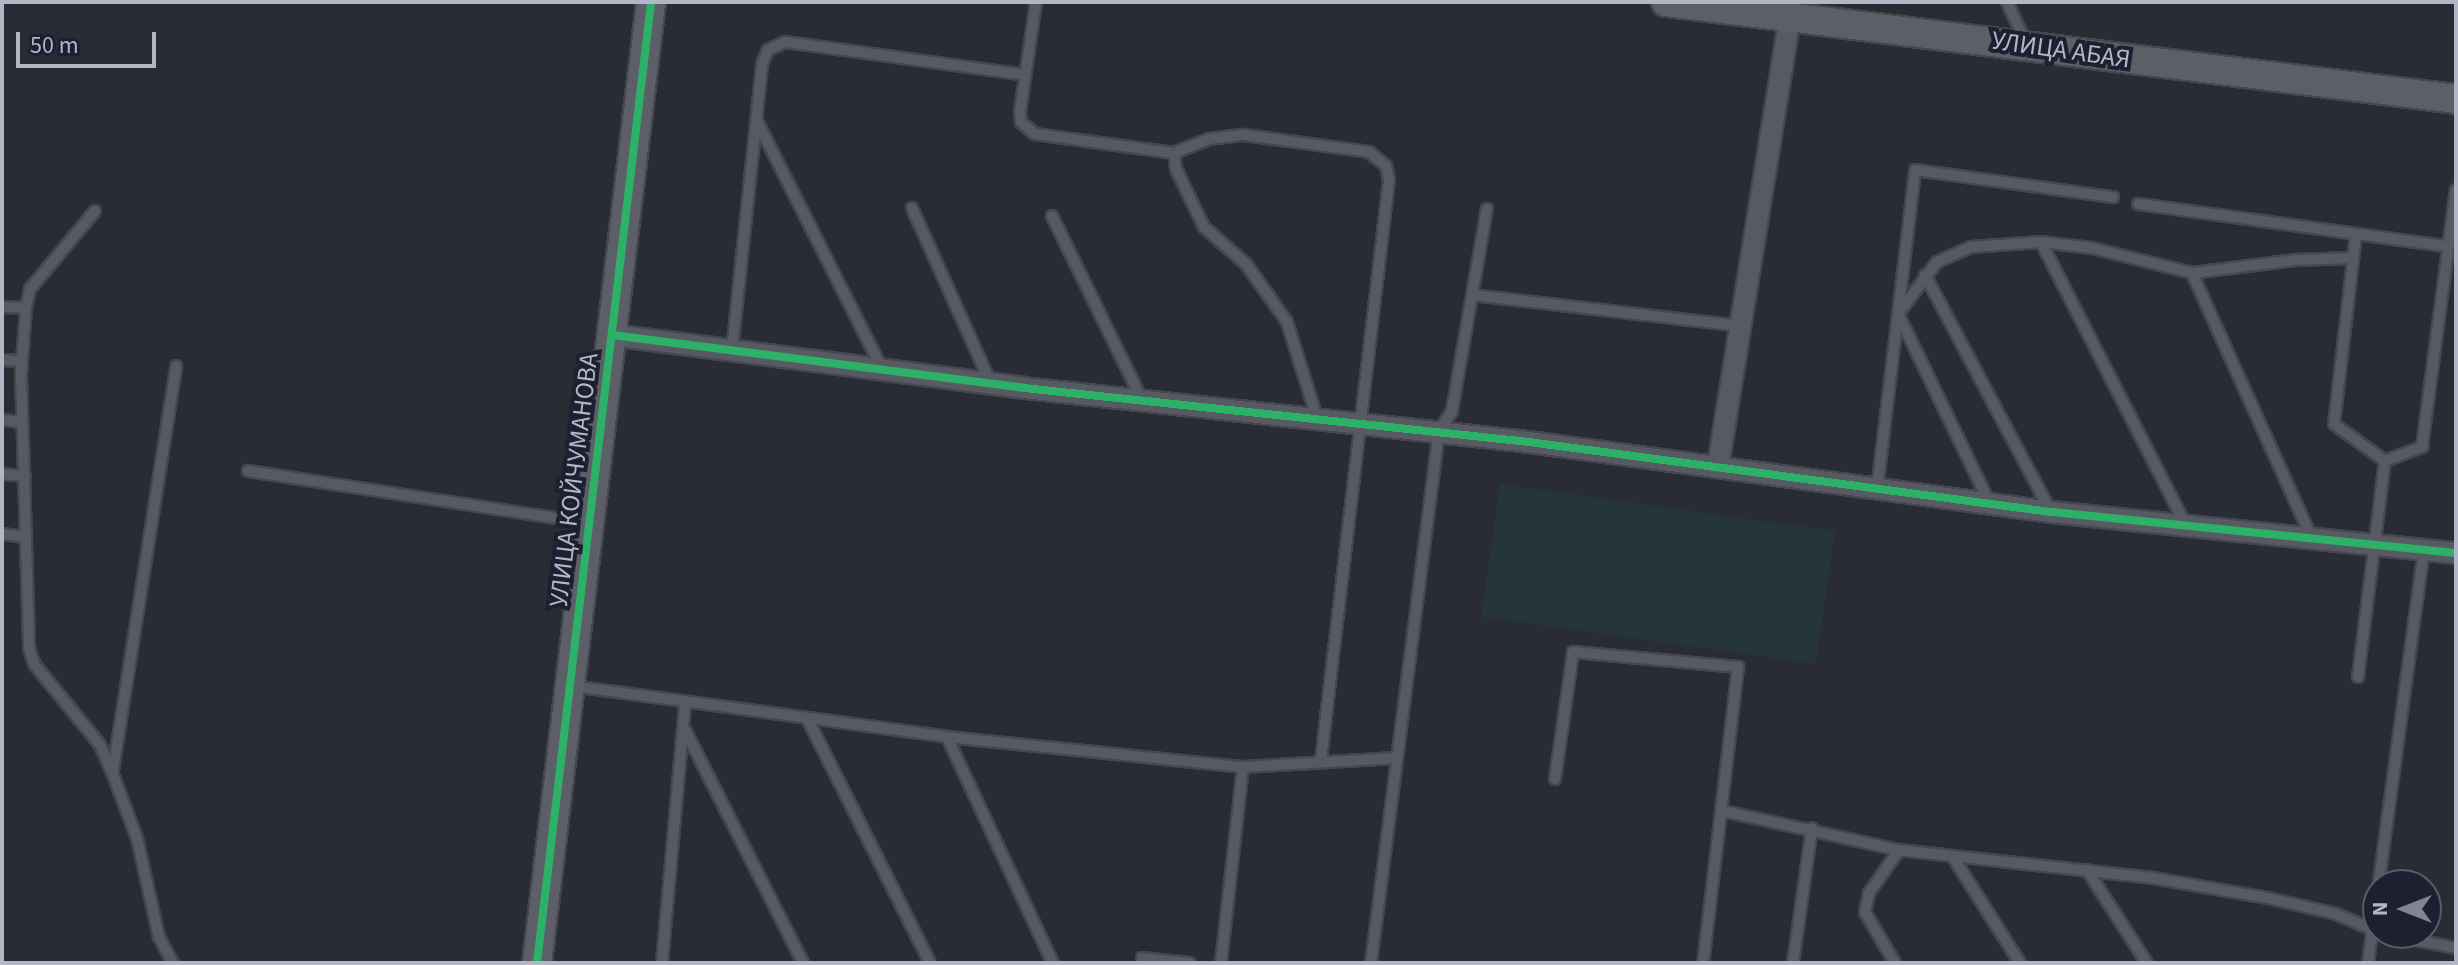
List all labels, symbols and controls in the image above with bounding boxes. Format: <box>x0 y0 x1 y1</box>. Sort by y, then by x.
scale bar <box>20 16 160 66</box>
street label: УЛИЦА АБАЯ <box>1990 25 2132 75</box>
text: 50 m <box>30 28 79 63</box>
street label: УЛИЦА КОЙЧУМАНОВА <box>543 351 605 609</box>
north arrow <box>2362 869 2442 949</box>
text: N <box>2364 902 2396 916</box>

